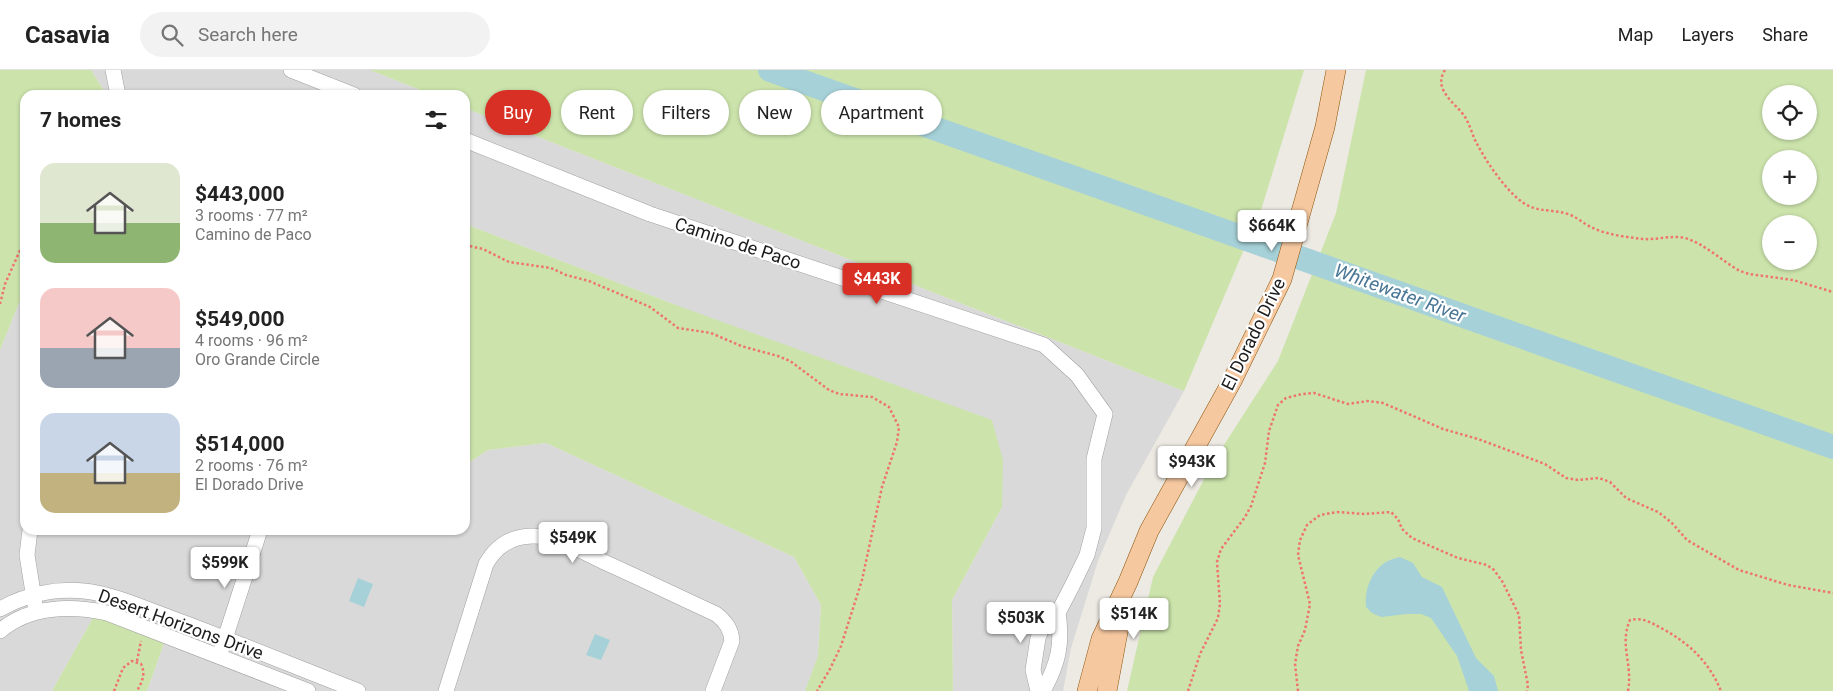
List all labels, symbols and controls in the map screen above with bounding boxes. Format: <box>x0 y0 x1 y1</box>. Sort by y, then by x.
search box <box>140 12 490 57</box>
text: Casavia <box>25 21 110 49</box>
icon: search <box>158 21 186 49</box>
text: Search here <box>198 23 298 46</box>
text: Map <box>1618 24 1653 45</box>
text: Layers <box>1681 24 1734 45</box>
text: Share <box>1762 24 1808 45</box>
map controls <box>1762 85 1817 270</box>
button: locate <box>1762 85 1817 140</box>
chip: Buy <box>485 90 551 135</box>
chip: Rent <box>561 90 633 135</box>
chip: Filters <box>643 90 729 135</box>
chip: New <box>739 90 811 135</box>
chip: Apartment <box>821 90 942 135</box>
icon: filters <box>422 106 450 134</box>
text: 7 homes <box>40 108 121 132</box>
button: + <box>1762 150 1817 205</box>
text: $443,000 <box>195 182 285 206</box>
icon: home <box>80 183 140 243</box>
text: 3 rooms · 77 m² <box>195 206 308 225</box>
pin: $664K <box>1237 210 1307 252</box>
street label: Camino de Paco <box>672 213 804 273</box>
button: − <box>1762 215 1817 270</box>
text: $664K <box>1249 216 1295 235</box>
text: Camino de Paco <box>195 225 312 244</box>
water label: Whitewater River <box>1331 259 1469 328</box>
pin: $443K <box>842 262 912 305</box>
text: $443K <box>854 269 900 288</box>
street label: El Dorado Drive <box>1217 275 1289 393</box>
text: $549,000 <box>195 307 285 331</box>
icon: home <box>80 308 140 368</box>
text: 4 rooms · 96 m² <box>195 331 308 350</box>
text: Oro Grande Circle <box>195 350 320 369</box>
text: $514,000 <box>195 432 285 456</box>
icon: home <box>80 433 140 493</box>
pin: $943K <box>1157 446 1227 488</box>
text: $943K <box>1169 452 1215 471</box>
text: 2 rooms · 76 m² <box>195 456 308 475</box>
text: El Dorado Drive <box>195 475 303 494</box>
pin: $549K <box>538 522 608 564</box>
text: $549K <box>550 528 596 547</box>
pin: $599K <box>190 546 260 589</box>
text: $599K <box>202 553 248 572</box>
street label: Desert Horizons Drive <box>96 584 266 664</box>
pin: $514K <box>1099 598 1169 640</box>
pin: $503K <box>986 602 1056 644</box>
text: $514K <box>1111 604 1157 623</box>
text: $503K <box>998 608 1044 627</box>

